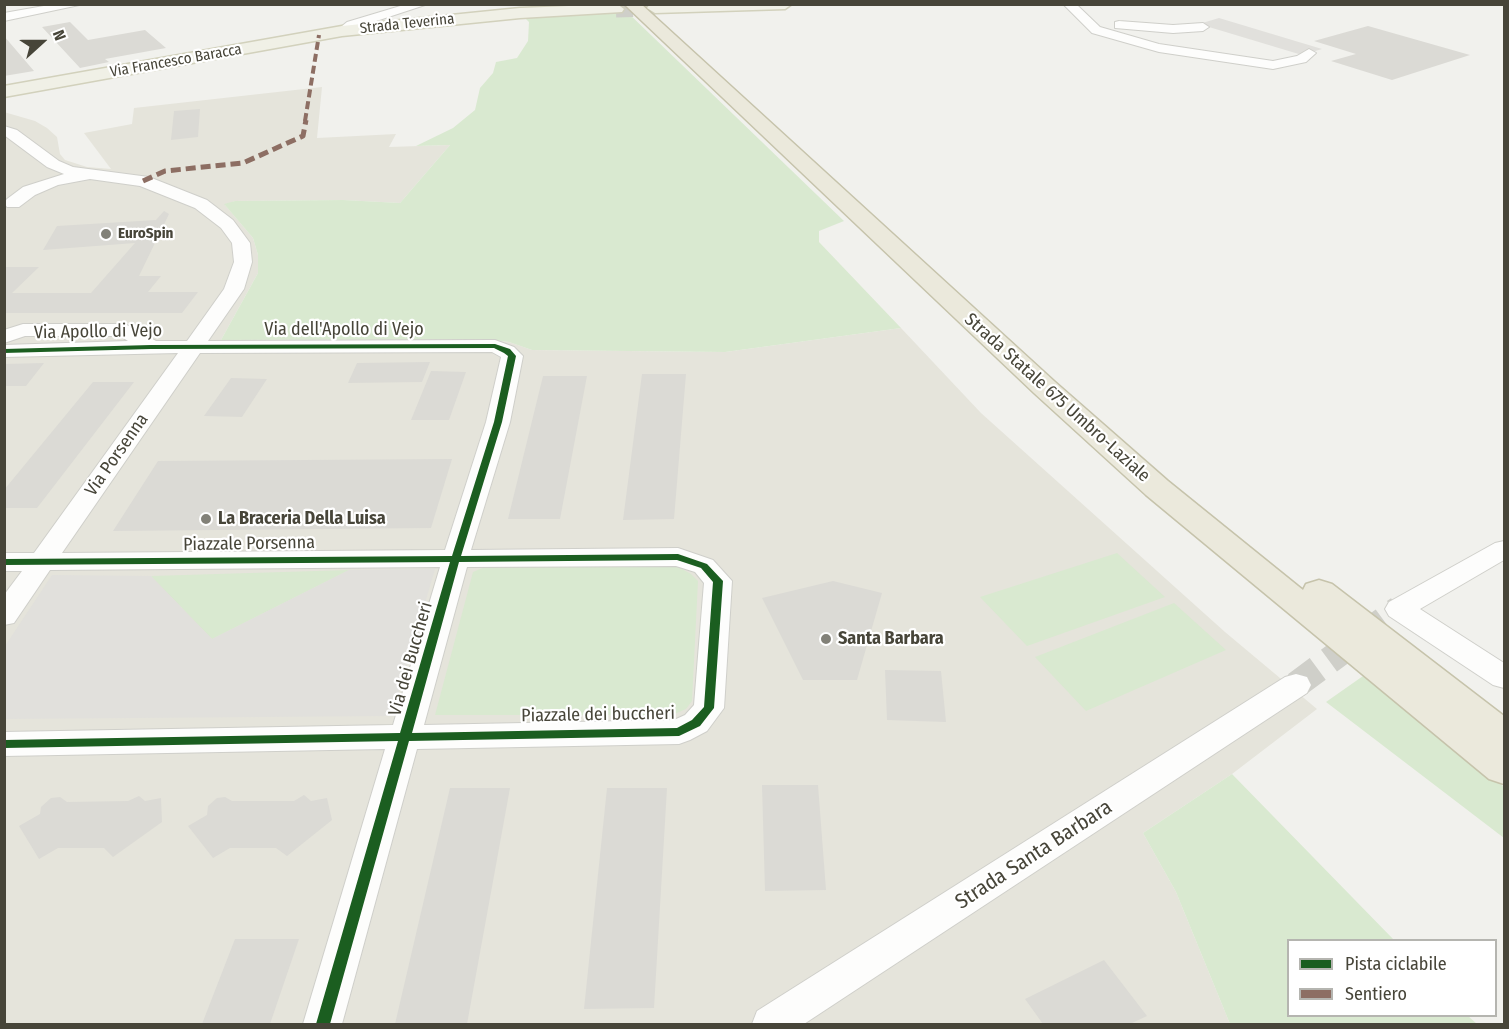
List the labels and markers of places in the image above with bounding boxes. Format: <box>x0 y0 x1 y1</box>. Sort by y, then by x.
place label: EuroSpin <box>118 225 173 243</box>
marker: EuroSpin <box>99 227 113 241</box>
place label: La Braceria Della Luisa <box>218 508 386 530</box>
marker: La Braceria Della Luisa <box>199 512 213 526</box>
place label: Santa Barbara <box>838 628 944 650</box>
marker: Santa Barbara <box>819 632 833 646</box>

